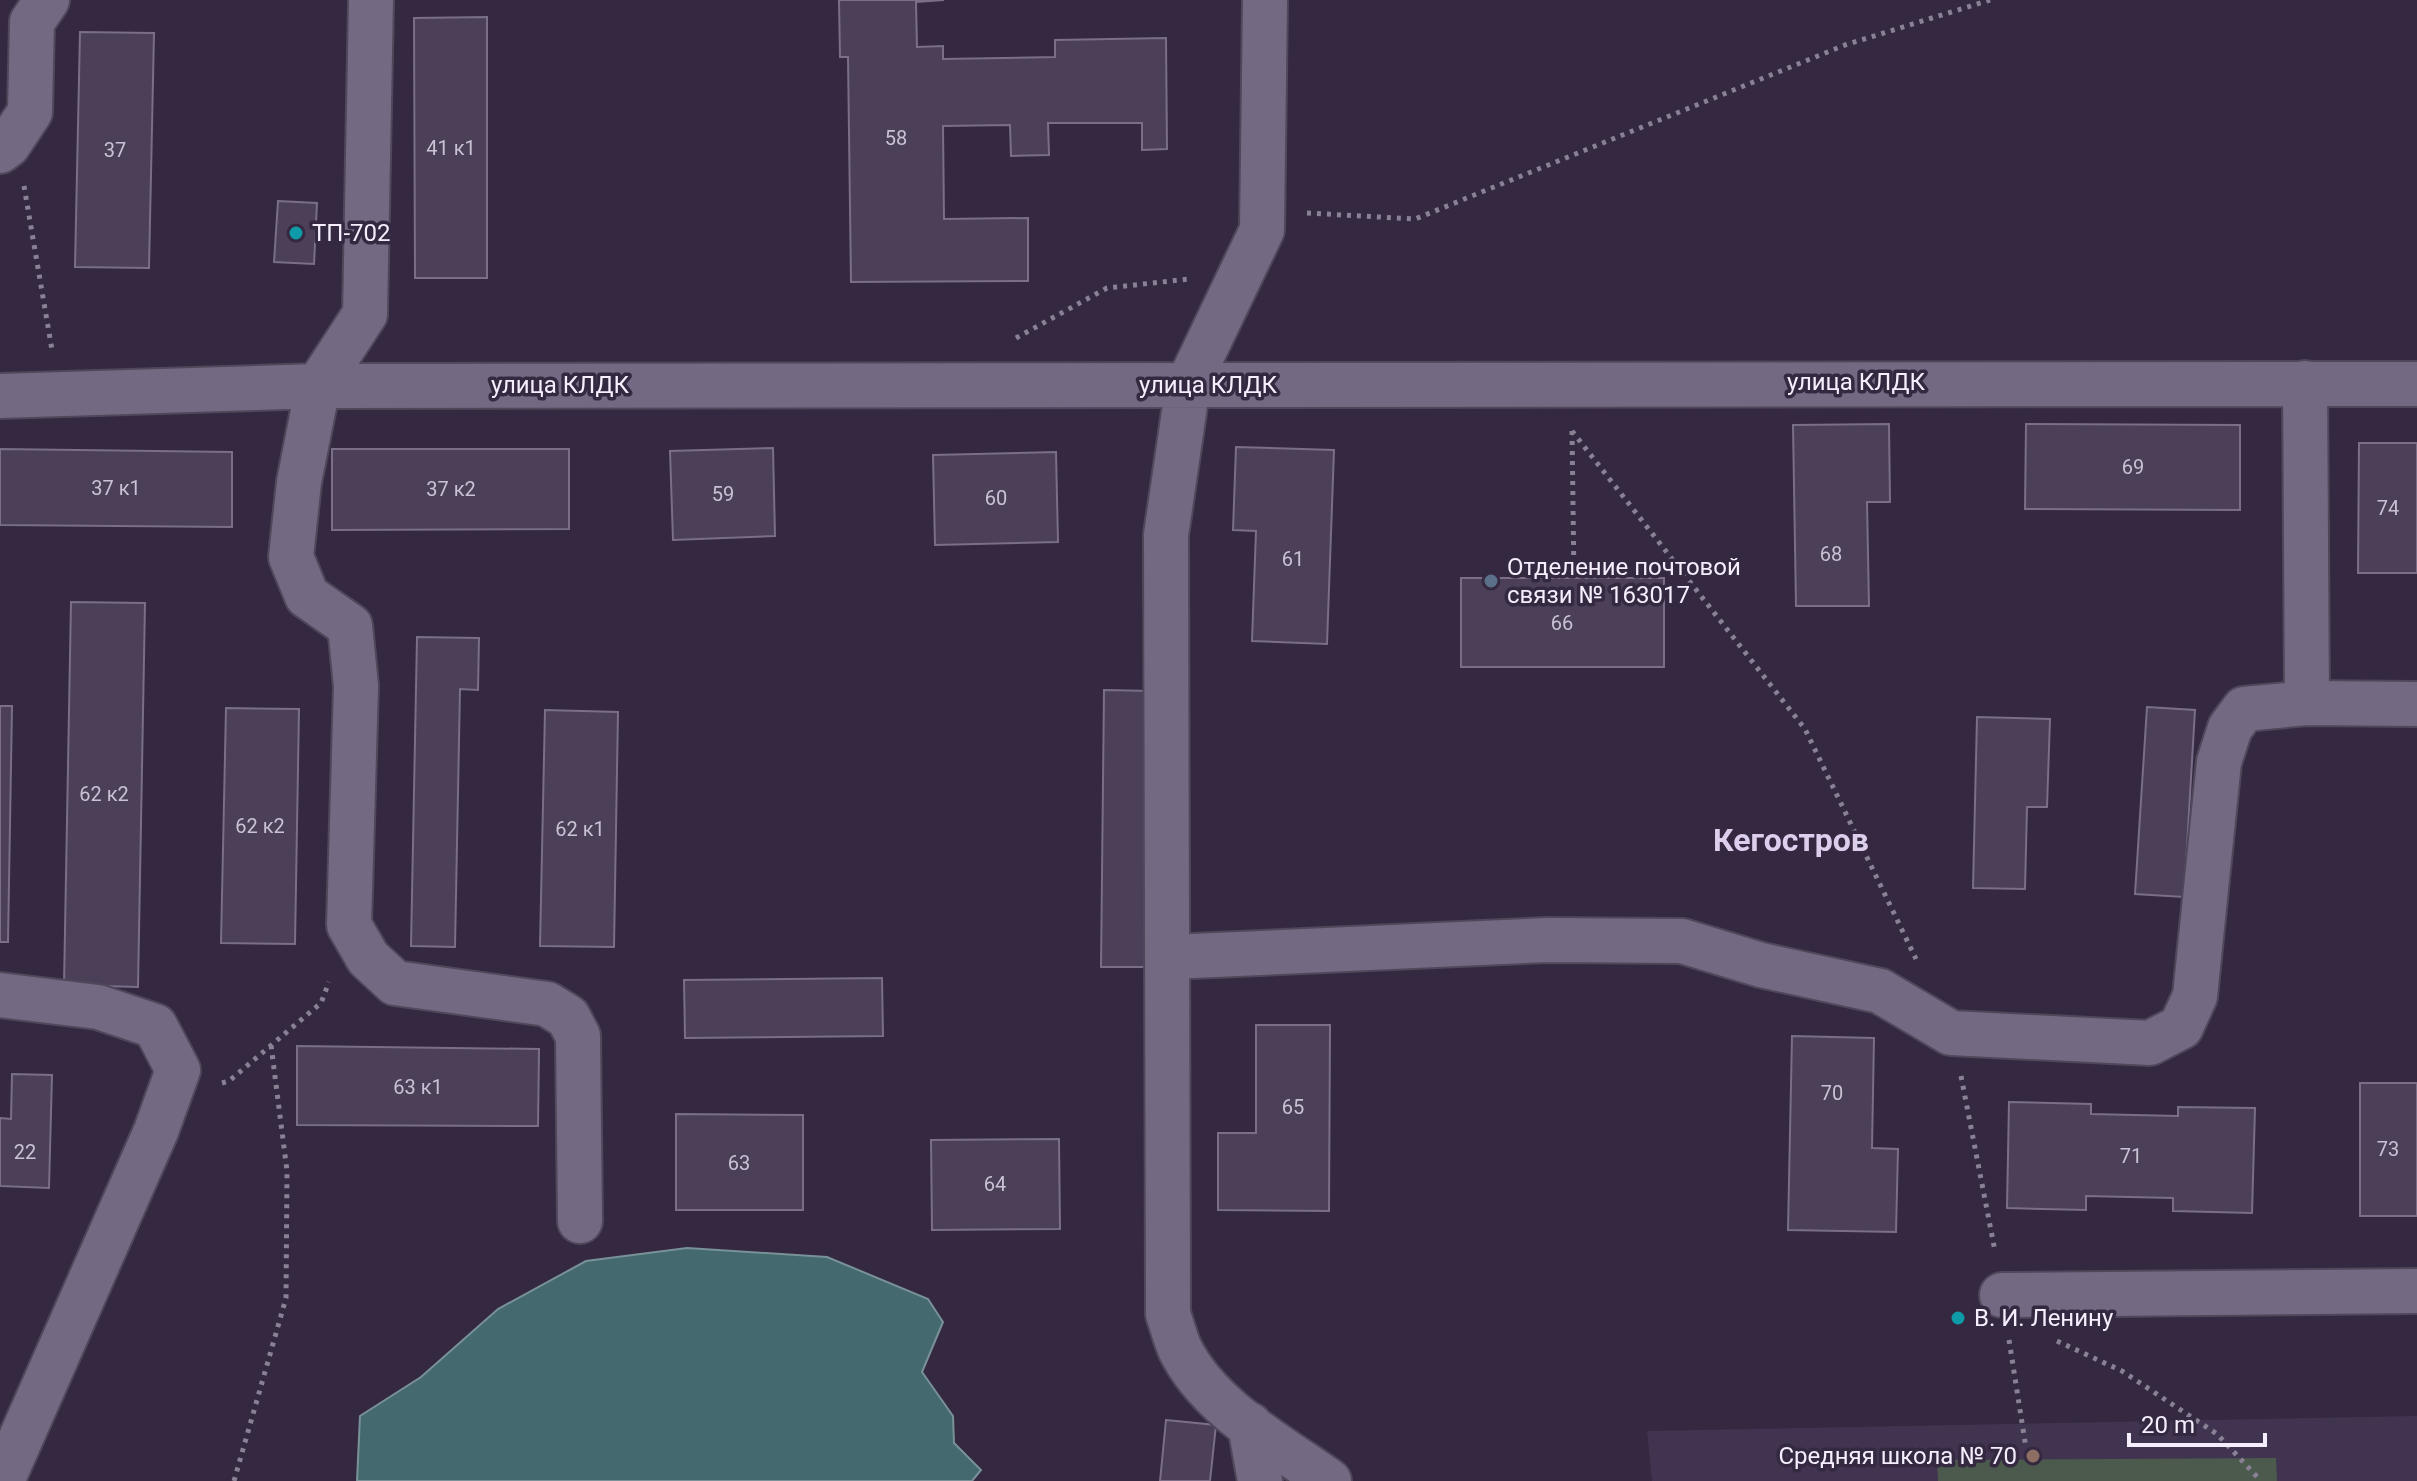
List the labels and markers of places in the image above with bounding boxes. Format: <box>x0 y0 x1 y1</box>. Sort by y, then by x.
place label: ТП-702 <box>312 219 391 247</box>
marker: ТП-702 <box>287 224 305 242</box>
place label: Отделение почтовой связи № 163017 <box>1507 553 1741 609</box>
marker: Отделение почтовой связи № 163017 <box>1482 572 1500 590</box>
place label: В. И. Ленину <box>1974 1304 2114 1332</box>
marker: В. И. Ленину <box>1949 1309 1967 1327</box>
place label: Средняя школа № 70 <box>1778 1442 2017 1470</box>
marker: Средняя школа № 70 <box>2024 1447 2042 1465</box>

